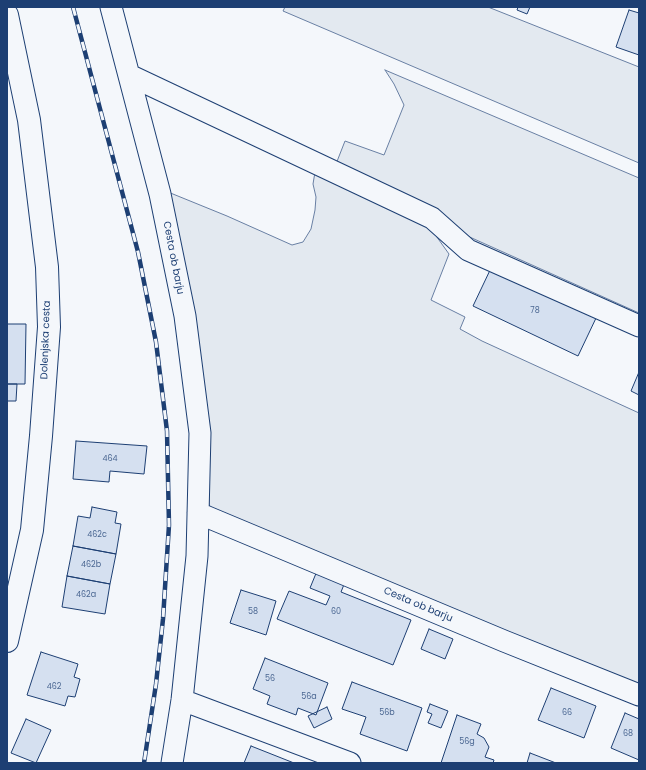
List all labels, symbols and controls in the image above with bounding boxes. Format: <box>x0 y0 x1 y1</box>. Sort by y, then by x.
street label: Cesta ob barju <box>160 220 186 296</box>
street label: Dolenjska cesta <box>39 300 53 380</box>
house number: 78 <box>530 306 540 316</box>
house number: 464 <box>102 454 118 464</box>
house number: 462c <box>87 530 107 540</box>
house number: 462b <box>81 560 101 570</box>
street label: Cesta ob barju <box>382 585 454 625</box>
house number: 462a <box>76 590 96 600</box>
house number: 58 <box>248 607 258 617</box>
house number: 60 <box>331 607 341 617</box>
house number: 56 <box>265 674 275 684</box>
house number: 462 <box>47 682 61 692</box>
house number: 56a <box>301 692 317 702</box>
house number: 56b <box>379 708 395 718</box>
house number: 66 <box>562 708 572 718</box>
house number: 68 <box>623 729 633 739</box>
house number: 56g <box>459 737 475 747</box>

